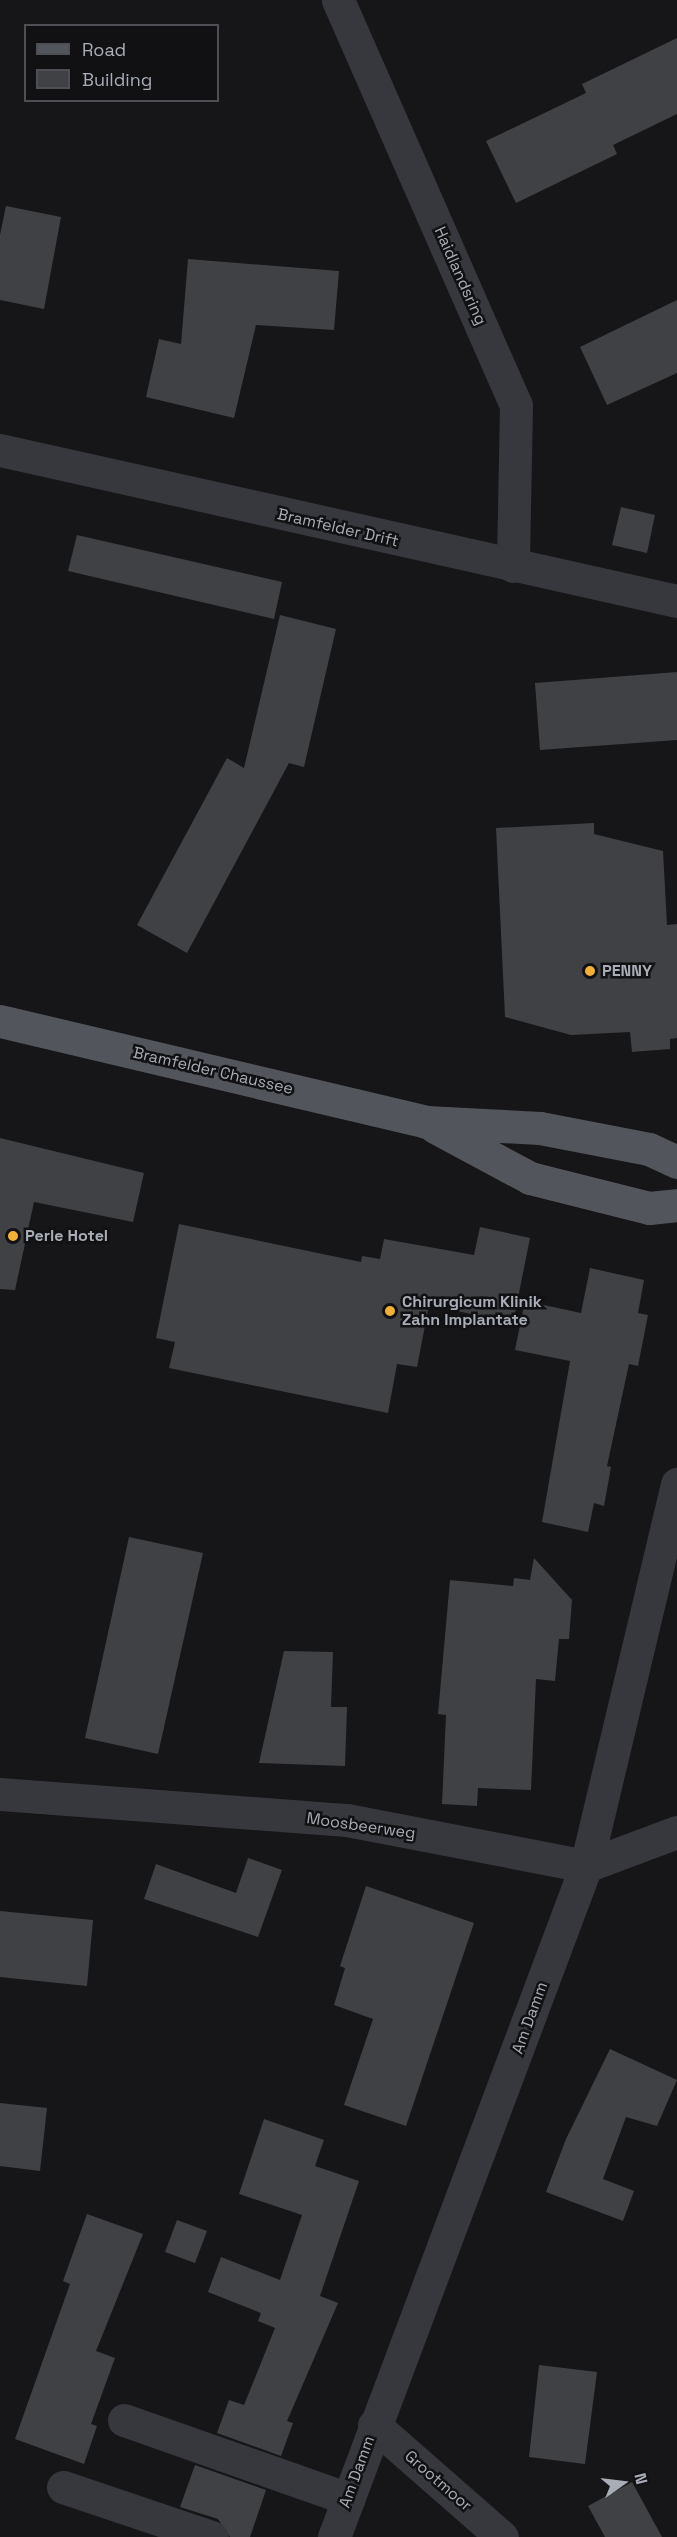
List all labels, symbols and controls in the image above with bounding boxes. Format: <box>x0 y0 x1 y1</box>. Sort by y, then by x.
legend <box>24 24 219 102</box>
text: Road <box>82 38 126 61</box>
text: Building <box>82 68 152 91</box>
street label: Haidlandsring <box>430 224 490 328</box>
street label: Bramfelder Drift <box>276 505 400 551</box>
place label: PENNY <box>602 961 652 981</box>
marker: PENNY <box>583 964 597 978</box>
street label: Bramfelder Chaussee <box>131 1043 295 1099</box>
place label: Perle Hotel <box>25 1226 108 1246</box>
marker: Perle Hotel <box>6 1229 20 1243</box>
place label: Chirurgicum Klinik Zahn Implantate <box>402 1292 542 1330</box>
marker: Chirurgicum Klinik Zahn Implantate <box>383 1304 397 1318</box>
street label: Moosbeerweg <box>305 1809 417 1843</box>
street label: Am Damm <box>508 1979 552 2057</box>
street label: Am Damm <box>335 2433 379 2511</box>
street label: Grootmoor <box>400 2447 476 2515</box>
north arrow <box>593 2453 653 2513</box>
text: N <box>629 2471 652 2486</box>

